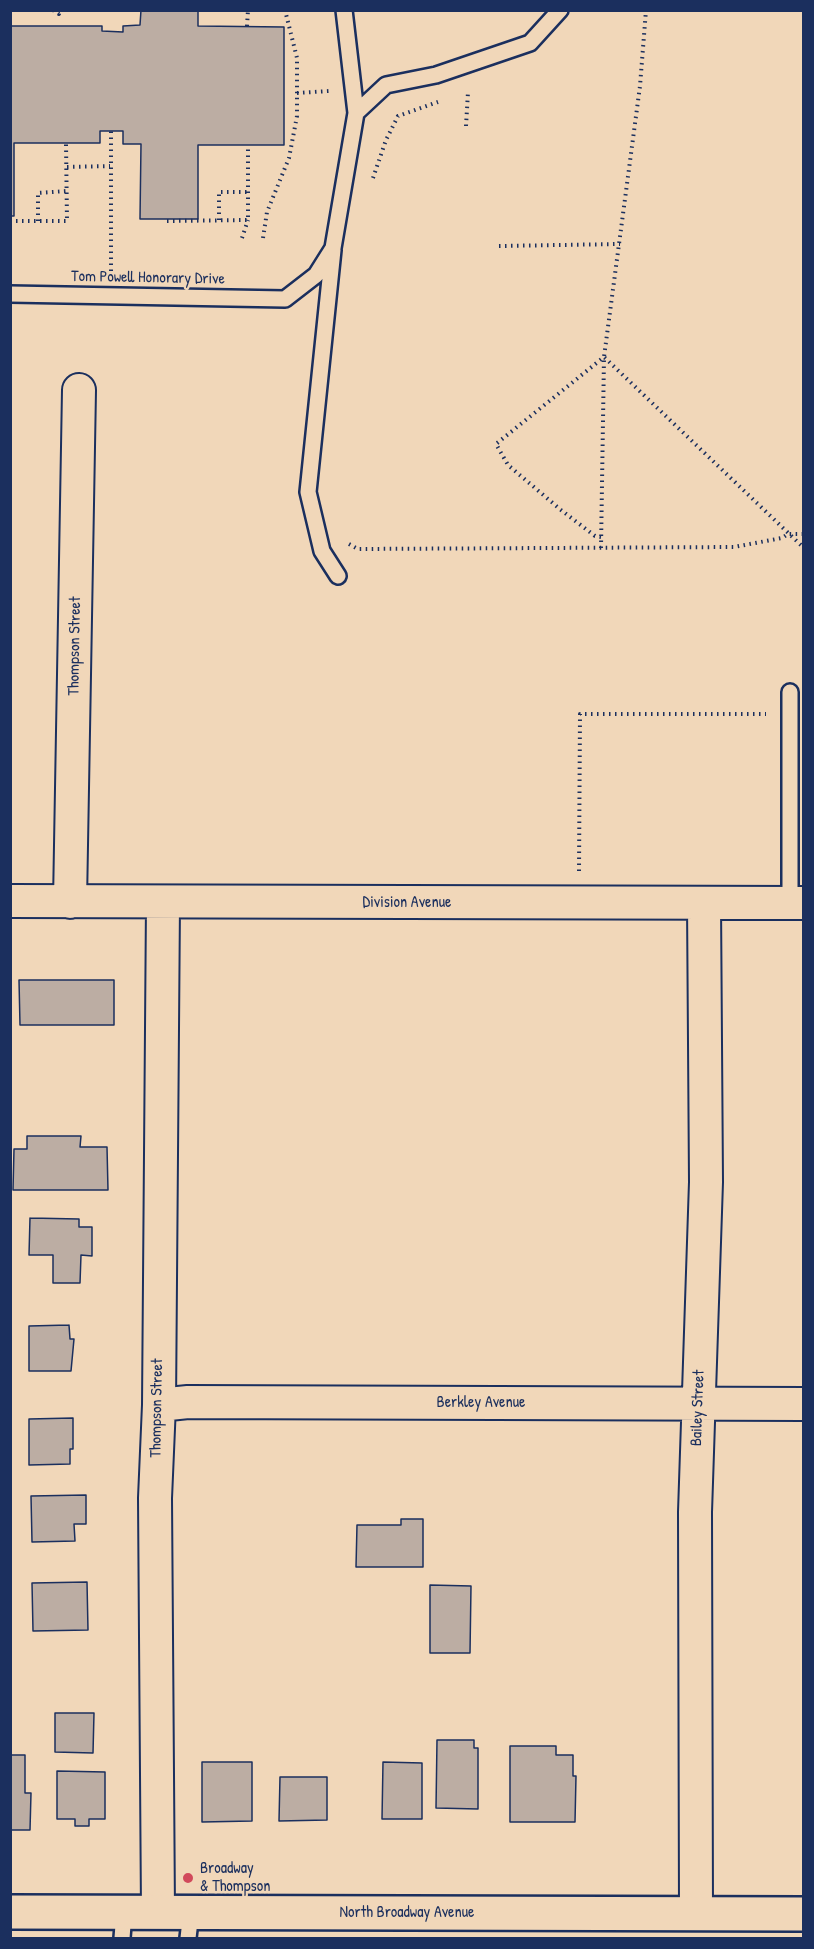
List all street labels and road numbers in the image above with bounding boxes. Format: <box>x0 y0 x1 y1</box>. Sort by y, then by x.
street label: Tom Powell Honorary Drive <box>71 267 225 289</box>
street label: Thompson Street <box>65 596 85 696</box>
street label: Division Avenue <box>363 893 451 913</box>
street label: Thompson Street <box>147 1358 167 1458</box>
street label: Bailey Street <box>687 1370 709 1446</box>
street label: Berkley Avenue <box>437 1393 525 1413</box>
street label: North Broadway Avenue <box>340 1903 474 1923</box>

